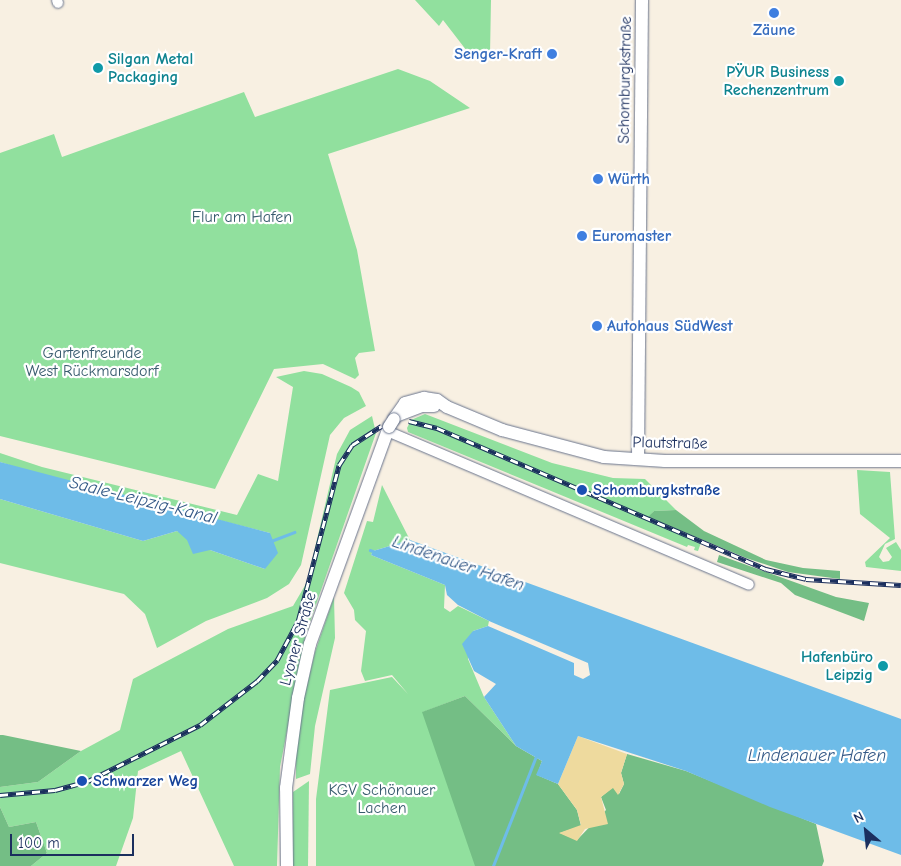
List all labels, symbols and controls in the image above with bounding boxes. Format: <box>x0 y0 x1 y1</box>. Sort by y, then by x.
marker: Zäune <box>768 7 780 19</box>
street label: Schomburgkstraße <box>614 16 636 144</box>
place label: Zäune <box>753 20 795 40</box>
place label: Senger-Kraft <box>454 44 542 64</box>
marker: Senger-Kraft <box>546 48 558 60</box>
place label: Silgan Metal Packaging <box>108 49 193 87</box>
marker: Silgan Metal Packaging <box>92 62 104 74</box>
place label: PŸUR Business Rechenzentrum <box>723 62 829 100</box>
marker: PŸUR Business Rechenzentrum <box>833 75 845 87</box>
place label: Würth <box>608 169 650 189</box>
marker: Würth <box>592 173 604 185</box>
park label: Flur am Hafen <box>192 207 292 227</box>
place label: Euromaster <box>592 226 671 246</box>
marker: Euromaster <box>576 230 588 242</box>
place label: Autohaus SüdWest <box>607 316 733 336</box>
marker: Autohaus SüdWest <box>591 320 603 332</box>
park label: Gartenfreunde West Rückmarsdorf <box>26 343 158 381</box>
street label: Plautstraße <box>632 433 708 453</box>
water label: Saale-Leipzig-Kanal <box>67 472 219 530</box>
place label: Schomburgkstraße <box>593 480 720 500</box>
marker: Schomburgkstraße <box>575 483 589 497</box>
water label: Lindenauer Hafen <box>389 531 527 597</box>
street label: Lyoner Straße <box>276 590 320 688</box>
place label: Hafenbüro Leipzig <box>801 647 873 685</box>
marker: Hafenbüro Leipzig <box>877 660 889 672</box>
water label: Lindenauer Hafen <box>748 745 886 767</box>
place label: Schwarzer Weg <box>93 771 198 791</box>
marker: Schwarzer Weg <box>75 774 89 788</box>
park label: KGV Schönauer Lachen <box>329 780 435 818</box>
north arrow <box>841 806 891 856</box>
text: N <box>851 808 867 827</box>
scale bar <box>12 824 136 856</box>
text: 100 m <box>18 834 60 852</box>

